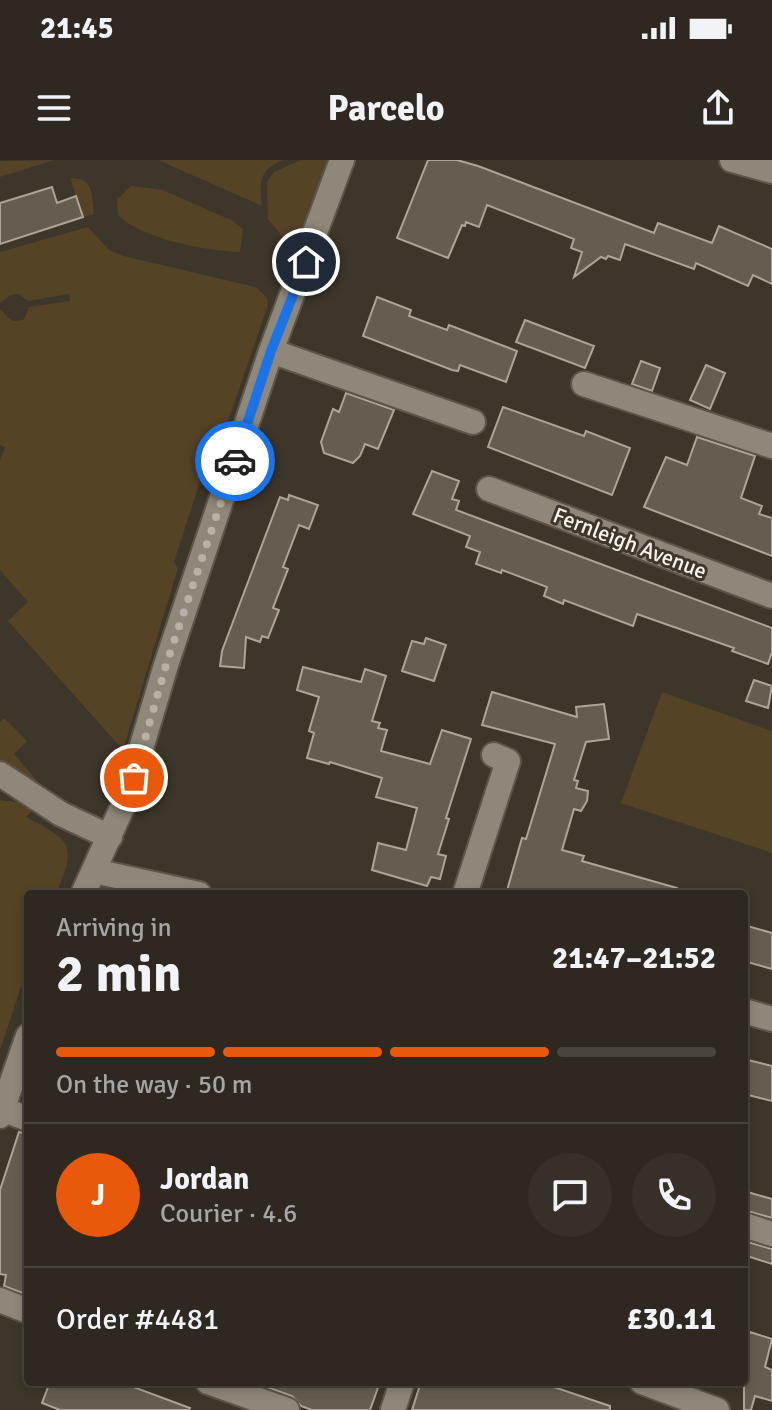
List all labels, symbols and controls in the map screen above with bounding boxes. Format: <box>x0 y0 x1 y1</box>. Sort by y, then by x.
text: 21:45 <box>40 10 114 47</box>
icon: menu <box>32 86 76 130</box>
text: Parcelo <box>327 86 445 131</box>
icon: share <box>696 86 740 130</box>
pin <box>272 228 340 296</box>
icon: home <box>284 240 328 284</box>
courier <box>195 421 275 501</box>
icon: car <box>213 439 257 483</box>
street label: Fernleigh Avenue <box>549 501 711 585</box>
pin <box>100 744 168 812</box>
icon: bag <box>112 756 156 800</box>
text: Arriving in <box>56 912 172 944</box>
text: 21:47–21:52 <box>552 940 716 977</box>
text: 2 min <box>56 942 182 1006</box>
text: On the way · 50 m <box>56 1069 252 1101</box>
button: chat <box>528 1153 612 1237</box>
button: phone <box>632 1153 716 1237</box>
text: Jordan <box>160 1161 249 1198</box>
text: J <box>91 1177 105 1214</box>
text: Courier · 4.6 <box>160 1198 297 1230</box>
text: Order #4481 <box>56 1301 219 1338</box>
text: £30.11 <box>626 1301 716 1338</box>

